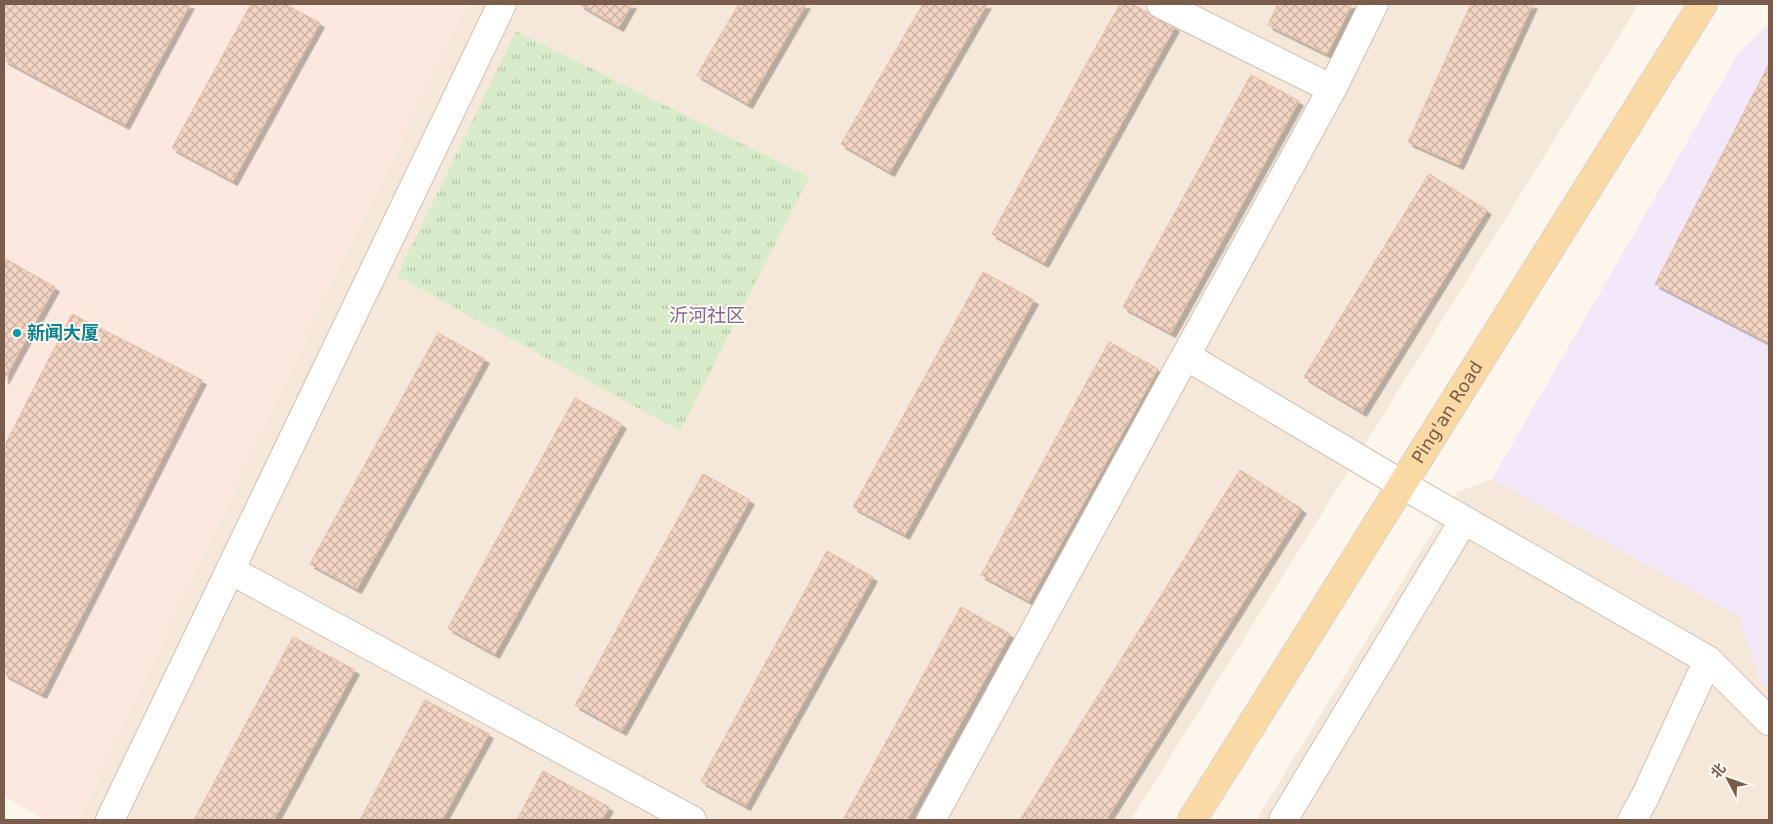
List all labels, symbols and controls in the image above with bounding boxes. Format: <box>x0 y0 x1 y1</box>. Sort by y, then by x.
district label: 沂河社区 <box>669 304 745 326</box>
place label: 新闻大厦 <box>27 322 99 343</box>
marker: 新闻大厦 <box>11 327 23 339</box>
street label: Ping'an Road <box>1407 357 1487 467</box>
north arrow <box>1703 754 1753 804</box>
text: 北 <box>1708 760 1729 781</box>

